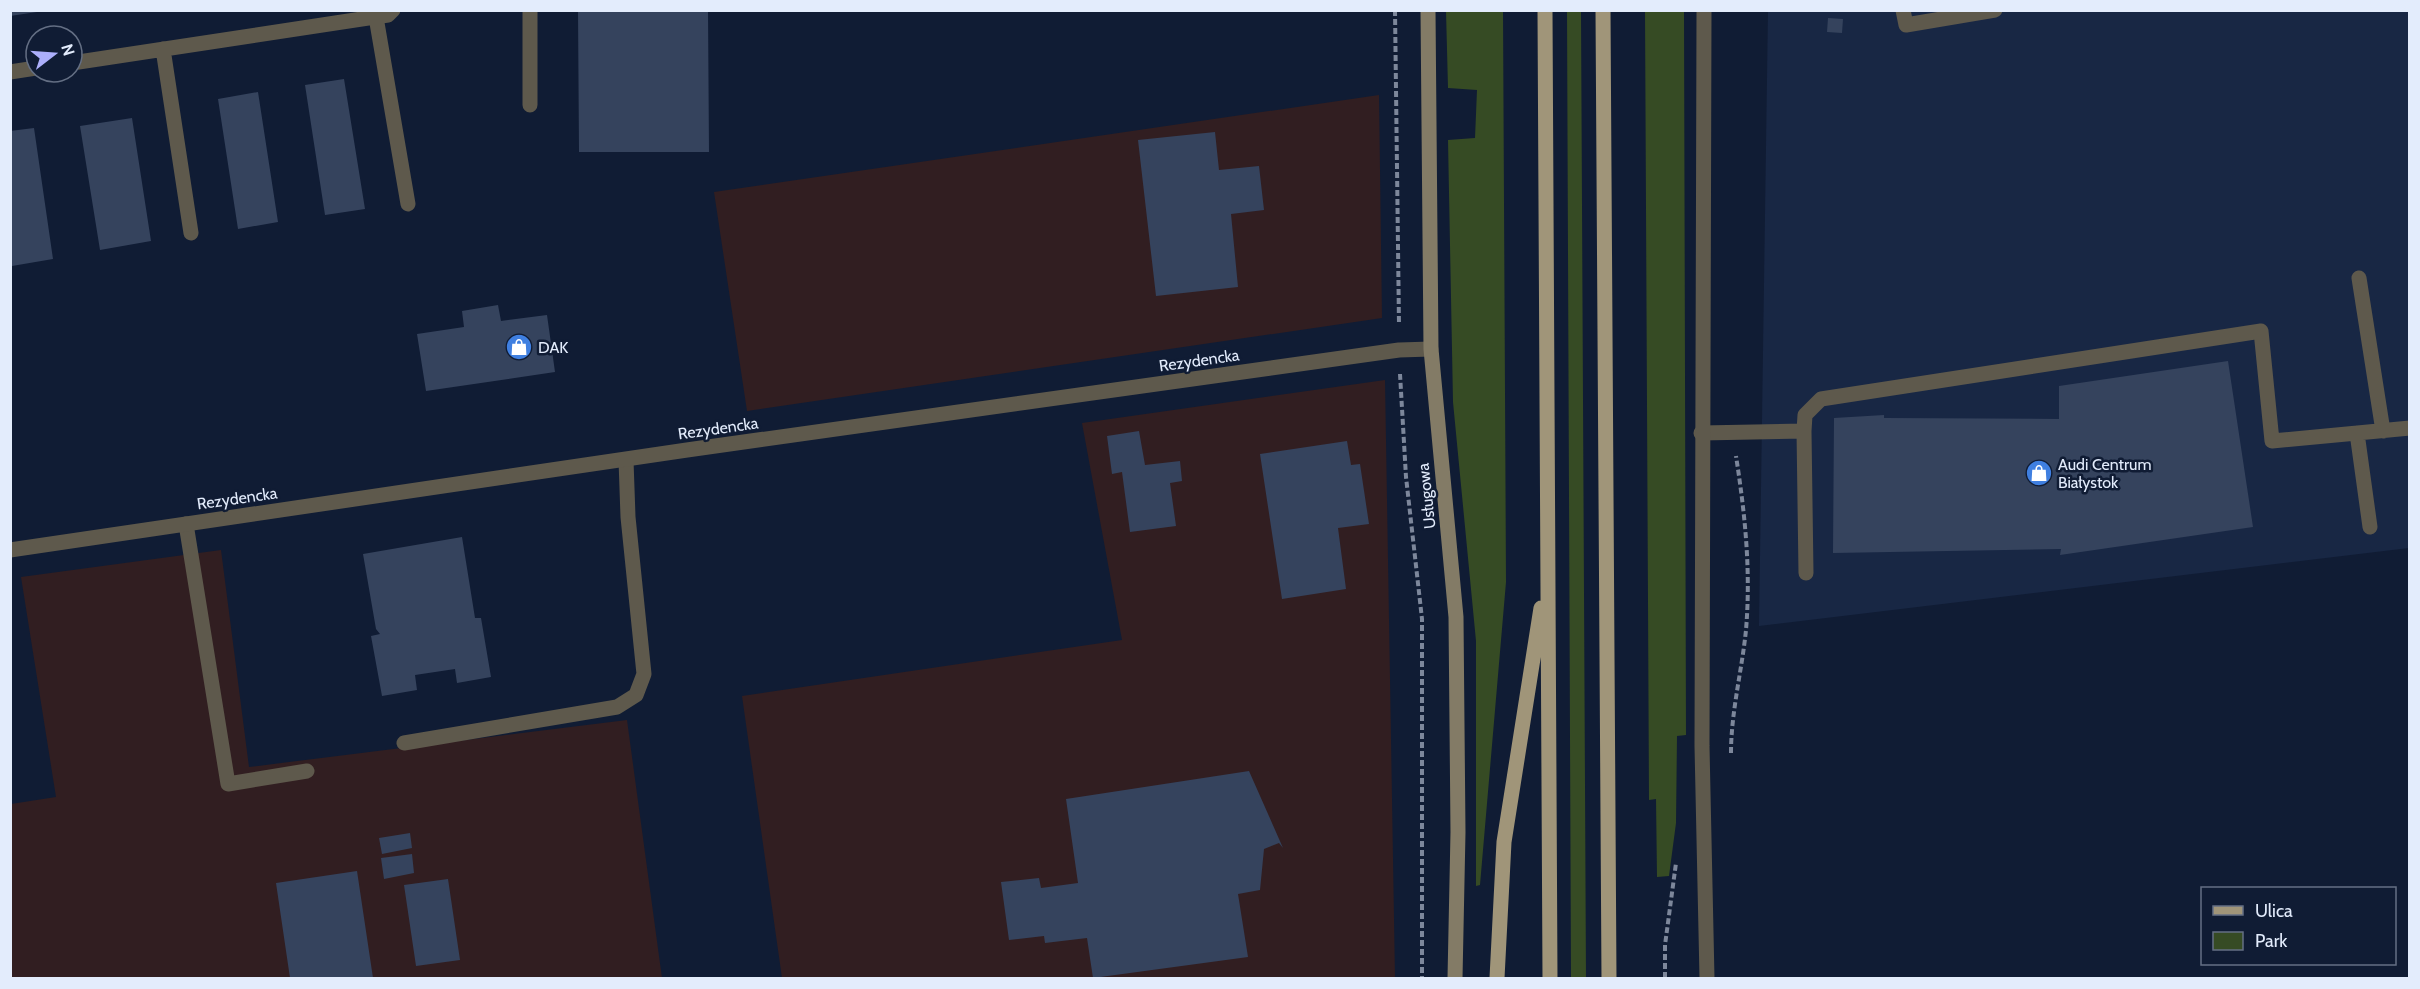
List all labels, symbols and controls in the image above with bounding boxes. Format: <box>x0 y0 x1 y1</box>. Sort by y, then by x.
north arrow <box>24 24 84 84</box>
text: N <box>57 42 79 58</box>
shop icon: DAK <box>504 332 534 362</box>
place label: DAK <box>538 338 568 357</box>
street label: Rezydencka <box>1158 345 1241 376</box>
street label: Rezydencka <box>677 413 760 444</box>
place label: Audi Centrum Białystok <box>2058 455 2151 492</box>
shop icon: Audi Centrum Białystok <box>2024 458 2054 488</box>
street label: Usługowa <box>1414 462 1439 530</box>
street label: Rezydencka <box>196 483 279 514</box>
legend <box>2201 887 2396 965</box>
text: Ulica <box>2255 900 2293 922</box>
text: Park <box>2255 930 2288 952</box>

